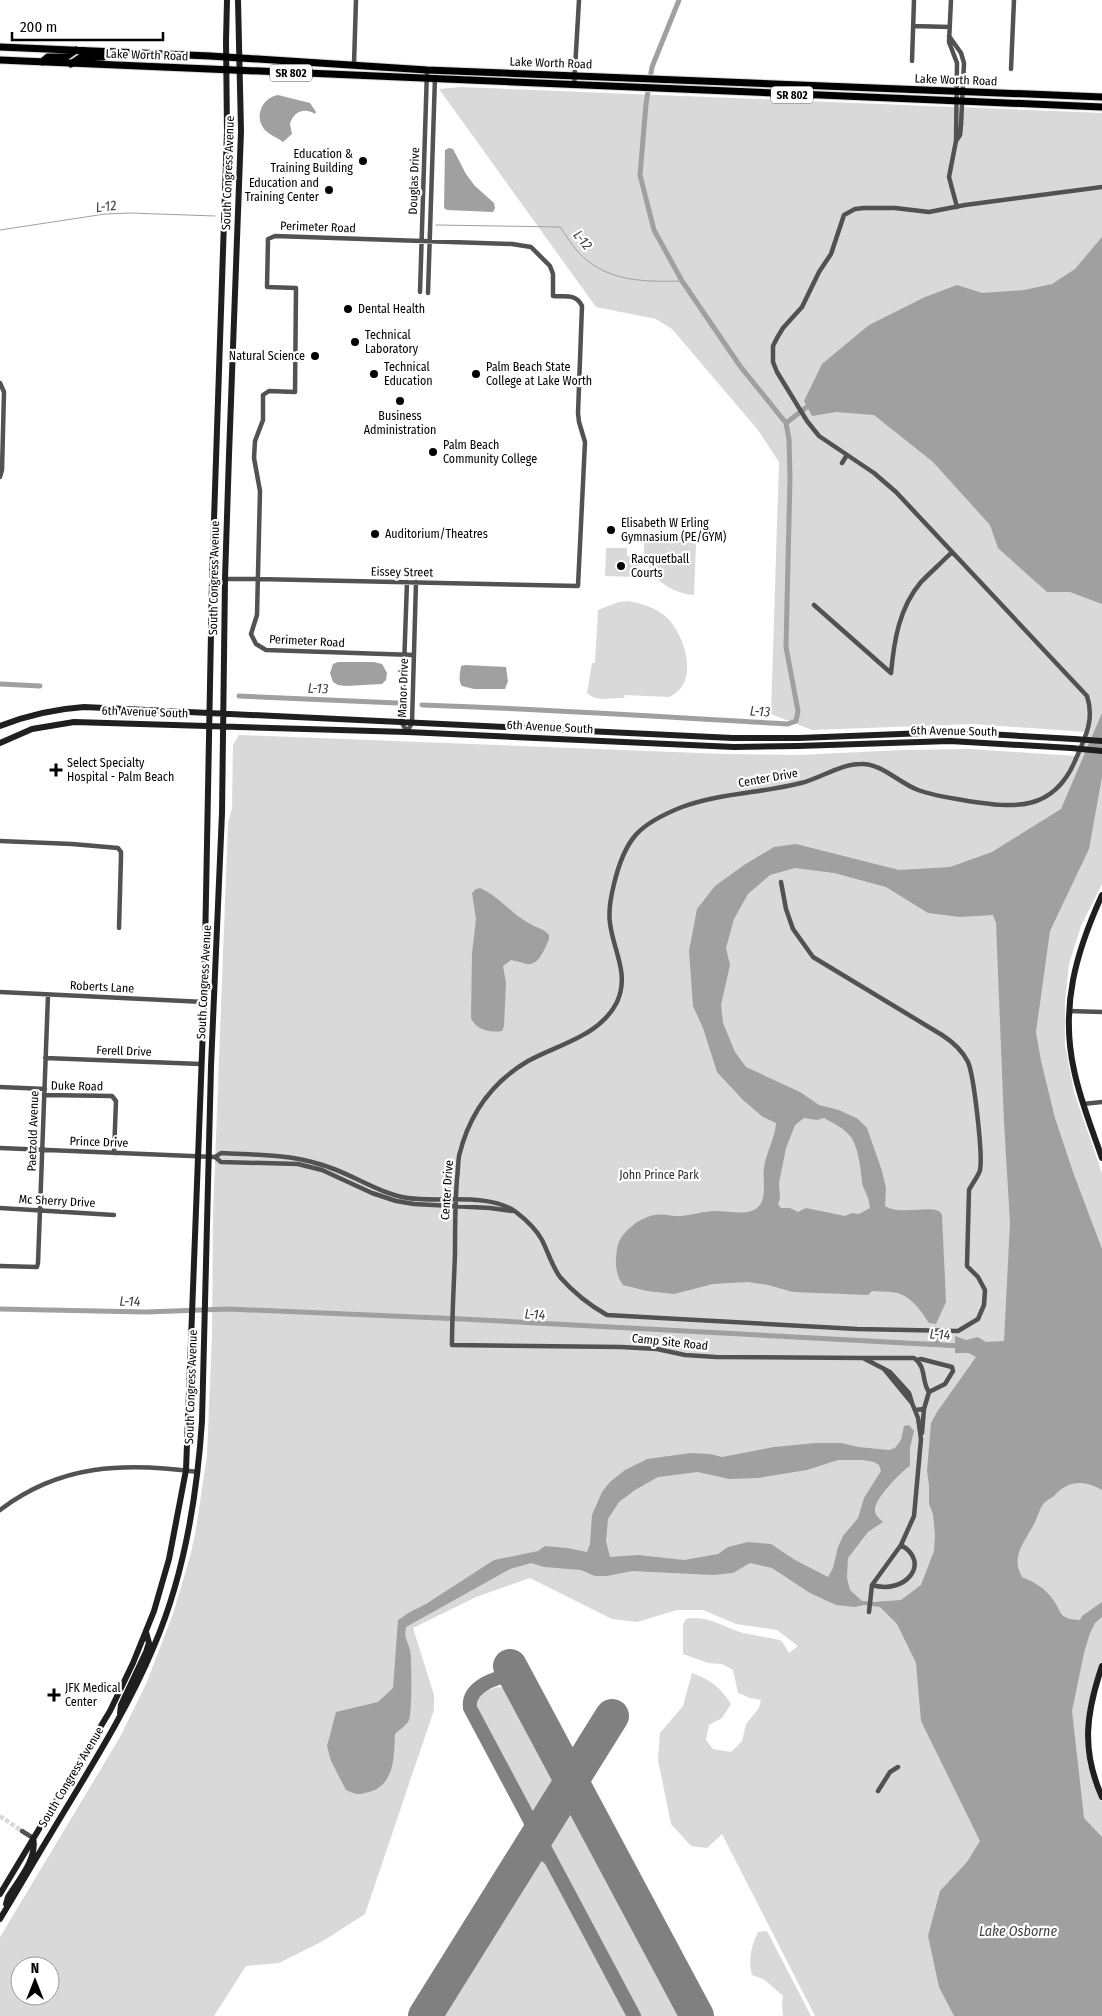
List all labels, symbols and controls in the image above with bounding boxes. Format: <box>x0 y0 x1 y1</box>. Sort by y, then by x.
scale bar <box>12 10 164 42</box>
text: 200 m <box>20 18 57 36</box>
street label: Lake Worth Road <box>105 47 189 63</box>
street label: Lake Worth Road <box>509 55 593 71</box>
road number: SR 802 <box>270 64 312 82</box>
street label: Lake Worth Road <box>914 72 998 88</box>
road number: SR 802 <box>771 86 813 104</box>
street label: South Congress Avenue <box>219 115 237 230</box>
place label: Education & Training Building <box>271 147 353 175</box>
street label: Douglas Drive <box>406 147 422 215</box>
marker: Education & Training Building <box>357 155 369 167</box>
place label: Education and Training Center <box>245 176 320 204</box>
marker: Education and Training Center <box>323 184 335 196</box>
water label: L-12 <box>95 197 117 216</box>
street label: Perimeter Road <box>280 219 356 235</box>
water label: L-12 <box>569 227 596 254</box>
place label: Dental Health <box>358 302 425 316</box>
marker: Dental Health <box>342 303 354 315</box>
place label: Technical Laboratory <box>365 328 419 356</box>
marker: Technical Laboratory <box>349 336 361 348</box>
place label: Natural Science <box>229 349 305 363</box>
marker: Natural Science <box>309 350 321 362</box>
place label: Technical Education <box>384 360 433 388</box>
place label: Palm Beach State College at Lake Worth <box>486 360 592 388</box>
marker: Technical Education <box>368 368 380 380</box>
marker: Palm Beach State College at Lake Worth <box>470 368 482 380</box>
marker: Business Administration <box>394 395 406 407</box>
place label: Business Administration <box>364 409 436 437</box>
place label: Palm Beach Community College <box>443 438 537 466</box>
marker: Palm Beach Community College <box>427 446 439 458</box>
place label: Elisabeth W Erling Gymnasium (PE/GYM) <box>621 516 727 544</box>
street label: South Congress Avenue <box>206 521 222 635</box>
marker: Elisabeth W Erling Gymnasium (PE/GYM) <box>605 524 617 536</box>
place label: Auditorium/Theatres <box>385 527 488 541</box>
marker: Auditorium/Theatres <box>369 528 381 540</box>
place label: Racquetball Courts <box>631 552 689 580</box>
marker: Racquetball Courts <box>615 560 627 572</box>
street label: Eissey Street <box>371 564 433 580</box>
street label: Perimeter Road <box>269 632 345 650</box>
street label: Manor Drive <box>395 658 411 718</box>
water label: L-13 <box>307 680 329 697</box>
water label: L-13 <box>749 702 771 721</box>
street label: 6th Avenue South <box>101 703 189 721</box>
street label: 6th Avenue South <box>506 718 594 736</box>
street label: 6th Avenue South <box>911 723 997 739</box>
place label: Select Specialty Hospital - Palm Beach <box>67 756 174 784</box>
marker: Select Specialty Hospital - Palm Beach <box>49 763 63 777</box>
street label: Center Drive <box>737 766 799 790</box>
street label: South Congress Avenue <box>194 924 214 1040</box>
street label: Roberts Lane <box>69 978 135 996</box>
street label: Ferell Drive <box>96 1043 152 1059</box>
street label: Duke Road <box>51 1079 103 1093</box>
street label: Paetzold Avenue <box>25 1090 41 1172</box>
street label: Prince Drive <box>69 1134 129 1150</box>
street label: Center Drive <box>438 1159 456 1221</box>
park label: John Prince Park <box>619 1168 699 1182</box>
street label: Mc Sherry Drive <box>18 1192 96 1210</box>
water label: L-14 <box>119 1293 141 1310</box>
water label: L-14 <box>524 1305 546 1324</box>
water label: L-14 <box>929 1325 951 1344</box>
street label: South Congress Avenue <box>182 1329 200 1444</box>
street label: Camp Site Road <box>631 1331 709 1353</box>
place label: JFK Medical Center <box>65 1681 121 1709</box>
marker: JFK Medical Center <box>47 1688 61 1702</box>
street label: South Congress Avenue <box>36 1724 107 1830</box>
water label: Lake Osborne <box>979 1923 1057 1940</box>
north arrow <box>10 1956 60 2006</box>
text: N <box>31 1960 39 1977</box>

